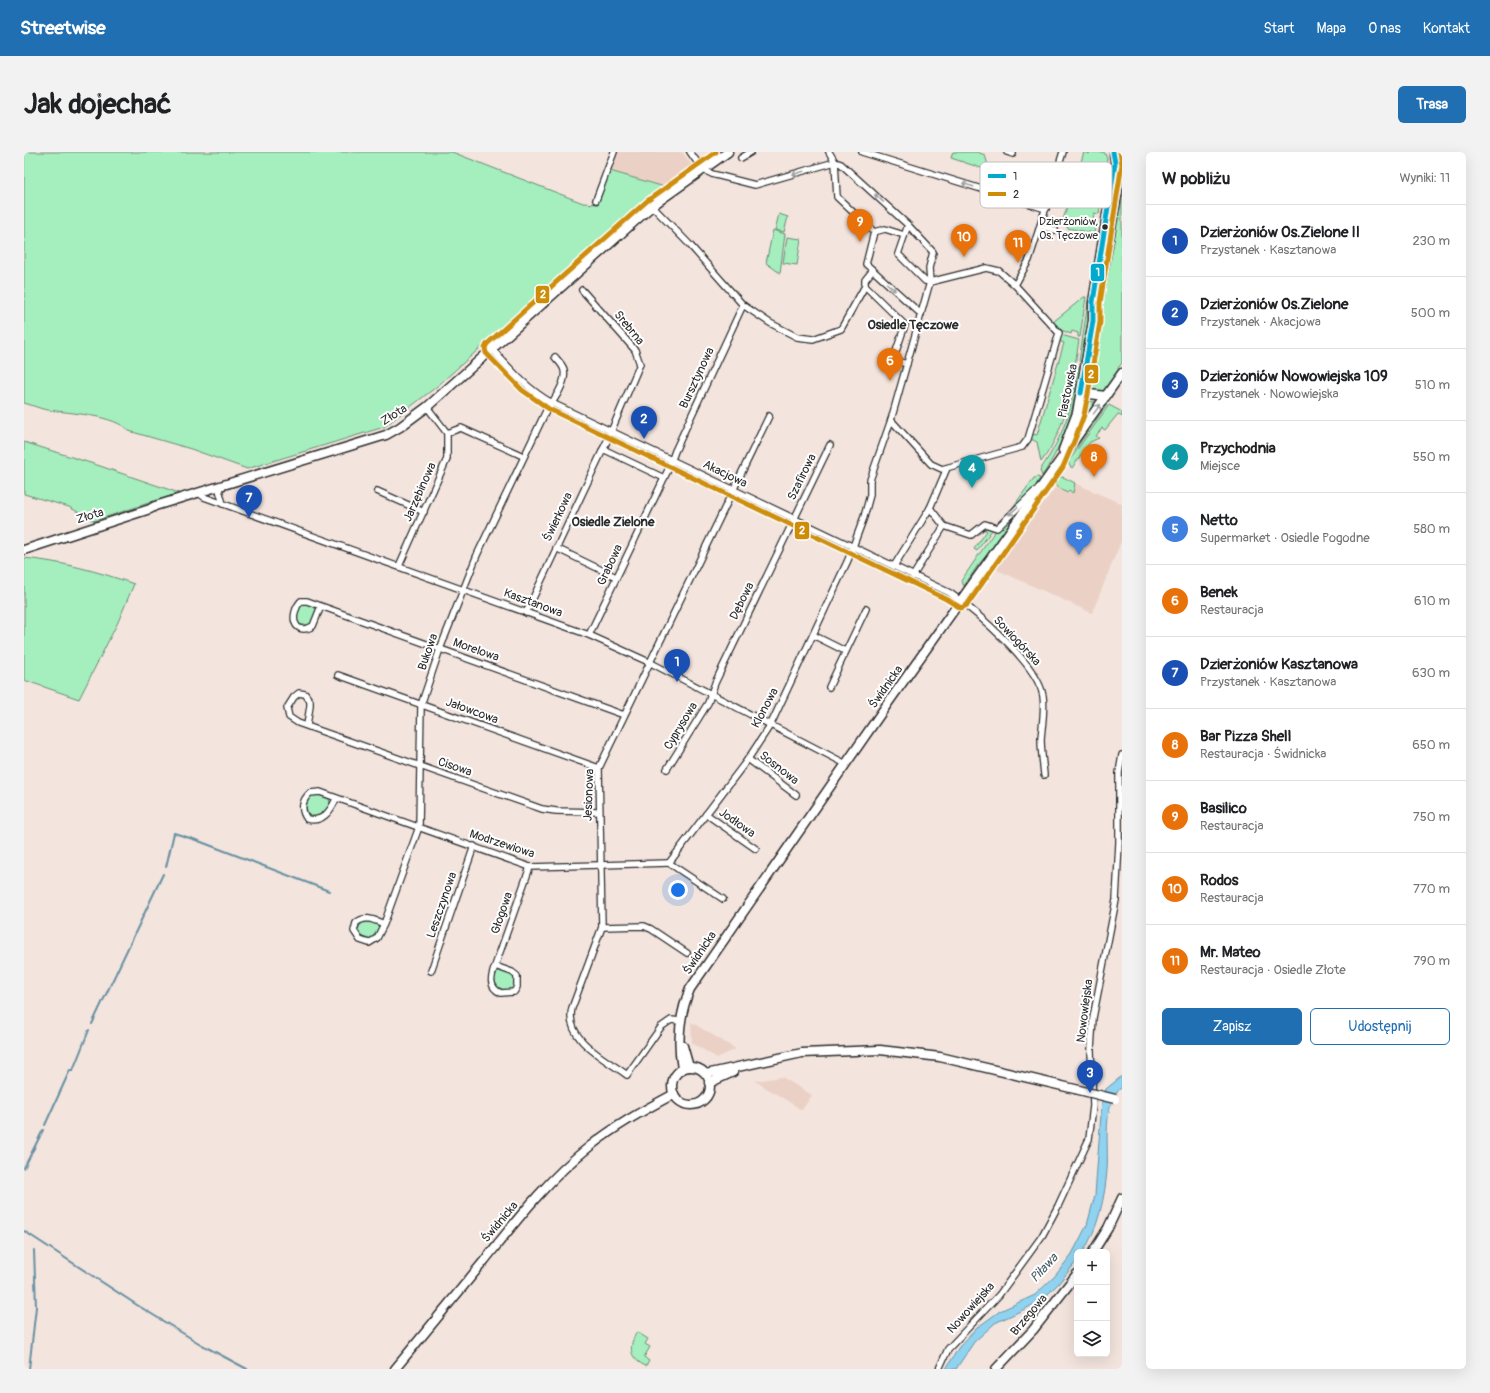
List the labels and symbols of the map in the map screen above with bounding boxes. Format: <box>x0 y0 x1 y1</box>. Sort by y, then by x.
legend <box>980 162 1112 208</box>
one-way arrow <box>792 170 805 177</box>
text: 1 <box>1013 170 1017 183</box>
one-way arrow <box>962 181 975 188</box>
text: 2 <box>1013 188 1019 201</box>
one-way arrow <box>874 193 884 203</box>
pin: 9 <box>847 209 873 242</box>
place label: Dzierżoniów, Os. Tęczowe <box>1039 215 1099 242</box>
marker: Dzierżoniów, Os. Tęczowe <box>1100 222 1110 232</box>
pin: 10 <box>951 224 977 257</box>
pin: 11 <box>1005 230 1031 263</box>
line badge: 1 <box>1090 263 1105 282</box>
text: 1 <box>1096 266 1100 279</box>
one-way arrow <box>886 282 896 291</box>
line badge: 2 <box>535 285 550 304</box>
text: 2 <box>540 288 546 301</box>
street label: Srebrna <box>611 308 648 348</box>
district label: Osiedle Tęczowe <box>867 317 959 333</box>
street label: Bursztynowa <box>676 345 718 411</box>
pin: 6 <box>877 348 903 381</box>
street label: Piastowska <box>1055 362 1081 419</box>
line badge: 2 <box>1084 364 1099 384</box>
text: 2 <box>1088 368 1094 381</box>
street label: Złota <box>378 401 410 429</box>
one-way arrow <box>1092 404 1101 415</box>
pin: 2 <box>631 406 657 439</box>
pin: 8 <box>1081 444 1107 477</box>
street label: Szafirowa <box>784 451 820 503</box>
pin: 4 <box>959 455 985 488</box>
street label: Akacjowa <box>700 457 750 491</box>
street label: Jarzębinowa <box>400 460 440 524</box>
pin: 7 <box>236 485 262 518</box>
street label: Świerkowa <box>539 489 576 544</box>
street label: Złota <box>74 505 106 527</box>
one-way arrow <box>1007 507 1018 516</box>
district label: Osiedle Zielone <box>572 514 655 530</box>
line badge: 2 <box>794 521 810 540</box>
pin: 5 <box>1066 522 1092 555</box>
text: 2 <box>799 524 805 537</box>
street label: Grabowa <box>594 542 626 588</box>
street label: Dębowa <box>727 579 758 622</box>
street label: Kasztanowa <box>502 585 565 621</box>
street label: Sowiogórska <box>990 613 1044 669</box>
street label: Bukowa <box>415 631 441 672</box>
street label: Morelowa <box>451 635 501 665</box>
pin: 1 <box>664 649 690 682</box>
street label: Świdnicka <box>865 662 906 711</box>
street label: Klonowa <box>748 685 782 731</box>
street label: Jałowcowa <box>444 695 501 728</box>
street label: Cyprysowa <box>661 699 701 753</box>
street label: Sosnowa <box>756 748 802 788</box>
street label: Cisowa <box>436 754 474 780</box>
street label: Jesionowa <box>581 768 597 822</box>
street label: Jodłowa <box>716 805 758 841</box>
street label: Modrzewiowa <box>468 826 537 862</box>
street label: Leszczynowa <box>424 870 460 940</box>
your location <box>668 880 688 900</box>
street label: Głogowa <box>488 890 516 936</box>
street label: Świdnicka <box>679 928 720 977</box>
street label: Nowowiejska <box>1074 978 1096 1044</box>
pin: 3 <box>1077 1060 1103 1093</box>
street label: Świdnicka <box>478 1198 522 1246</box>
water label: Piława <box>1027 1250 1062 1286</box>
street label: Nowowiejska <box>944 1279 998 1337</box>
street label: Brzegowa <box>1007 1291 1051 1339</box>

